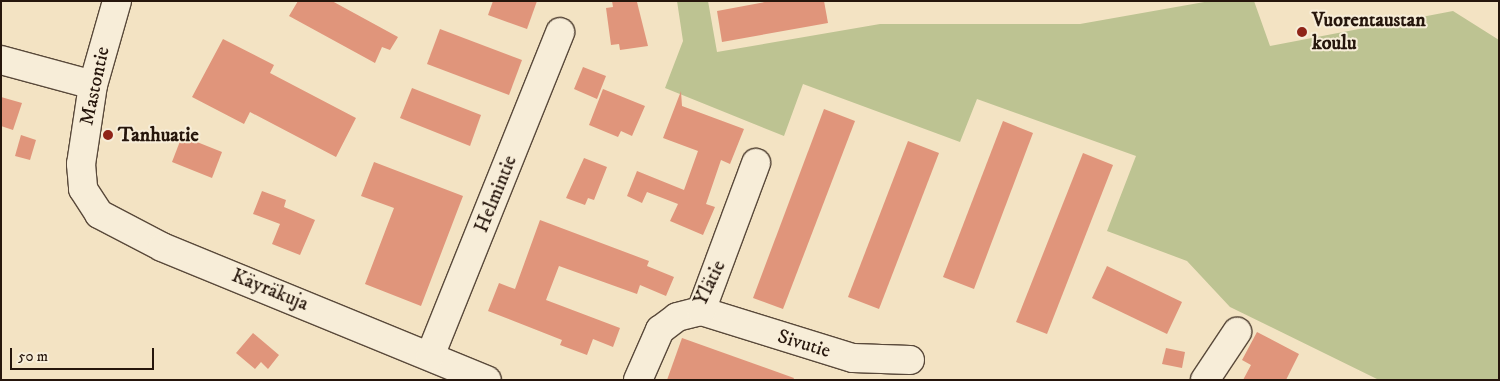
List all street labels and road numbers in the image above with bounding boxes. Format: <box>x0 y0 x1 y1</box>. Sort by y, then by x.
street label: Mastontie <box>75 44 115 128</box>
street label: Helmintie <box>470 152 522 236</box>
street label: Ylätie <box>689 257 731 309</box>
street label: Käyräkuja <box>228 264 312 316</box>
street label: Sivutie <box>775 325 833 363</box>

